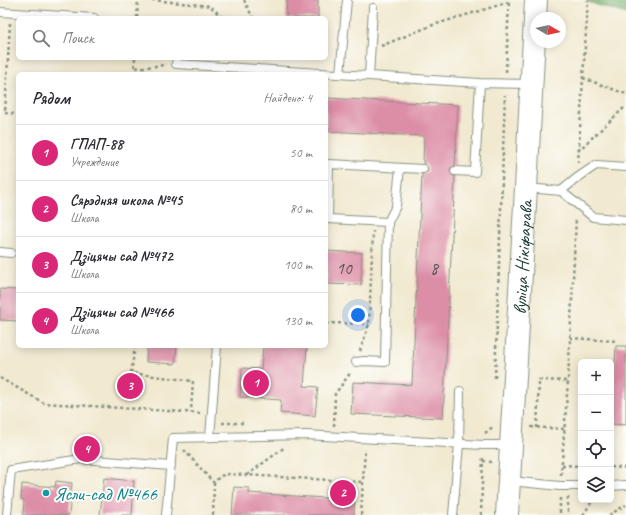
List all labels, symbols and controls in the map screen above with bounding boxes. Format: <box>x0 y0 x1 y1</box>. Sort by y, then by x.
north arrow <box>530 12 566 48</box>
search box <box>16 16 328 60</box>
icon: search <box>30 27 52 49</box>
text: Поиск <box>62 29 94 48</box>
text: Рядом <box>32 88 70 109</box>
text: Найдено: 4 <box>264 90 312 106</box>
text: ГПАП-88 <box>70 135 123 154</box>
text: 1 <box>42 145 48 161</box>
text: 50 m <box>290 145 312 161</box>
text: Учреждение <box>70 154 118 170</box>
text: Сярэдняя школа №45 <box>70 191 182 210</box>
street label: вуліца Нікіфарава <box>508 198 538 315</box>
text: 2 <box>42 201 48 217</box>
text: 80 m <box>290 201 312 217</box>
text: Школа <box>70 210 99 226</box>
text: Дзіцячы сад №472 <box>70 247 173 266</box>
text: 3 <box>42 257 48 273</box>
text: 100 m <box>284 257 312 273</box>
house number: 10 <box>336 258 353 279</box>
house number: 8 <box>430 258 440 279</box>
text: Школа <box>70 266 99 282</box>
text: Дзіцячы сад №466 <box>70 303 173 322</box>
your location <box>348 305 368 325</box>
text: 4 <box>42 313 48 329</box>
text: 130 m <box>284 313 312 329</box>
text: Школа <box>70 322 99 338</box>
map controls <box>578 359 614 503</box>
button: + <box>578 359 614 395</box>
pin: 1 <box>243 368 269 398</box>
pin: 3 <box>117 371 143 401</box>
button: − <box>578 395 614 431</box>
button: locate <box>578 431 614 467</box>
pin: 4 <box>74 434 100 464</box>
button: layers <box>578 467 614 503</box>
pin: 2 <box>330 478 356 508</box>
place label: Ясли-сад №466 <box>54 482 158 506</box>
marker: Ясли-сад №466 <box>41 488 51 498</box>

